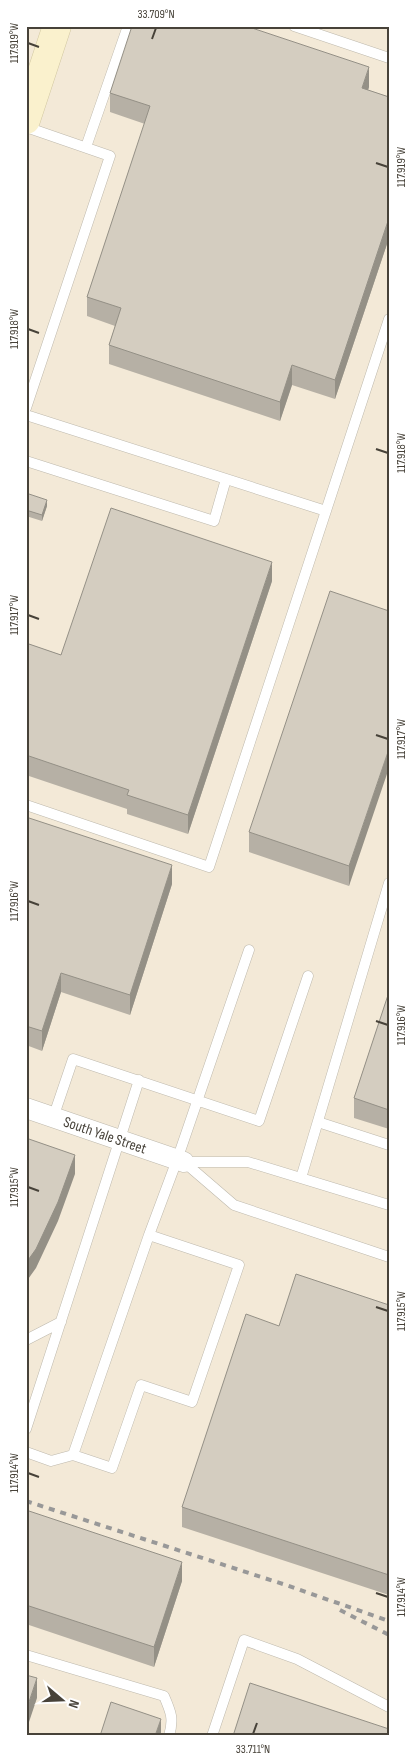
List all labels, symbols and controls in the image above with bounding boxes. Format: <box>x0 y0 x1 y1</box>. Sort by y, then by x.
text: 33.709°N <box>137 7 175 22</box>
text: 117.919°W <box>7 23 22 63</box>
text: 117.919°W <box>394 147 409 187</box>
text: 117.918°W <box>7 309 22 349</box>
text: 117.918°W <box>394 433 409 473</box>
text: 117.917°W <box>7 595 22 635</box>
text: 117.917°W <box>394 719 409 759</box>
text: 117.916°W <box>7 881 22 921</box>
text: 117.916°W <box>394 1005 409 1045</box>
street label: South Yale Street <box>61 1112 149 1159</box>
text: 117.915°W <box>7 1167 22 1207</box>
text: 117.915°W <box>394 1291 409 1331</box>
text: 117.914°W <box>7 1453 22 1493</box>
text: 117.914°W <box>394 1577 409 1617</box>
north arrow <box>38 1674 88 1724</box>
text: N <box>65 1698 83 1710</box>
text: 33.711°N <box>236 1742 270 1757</box>

